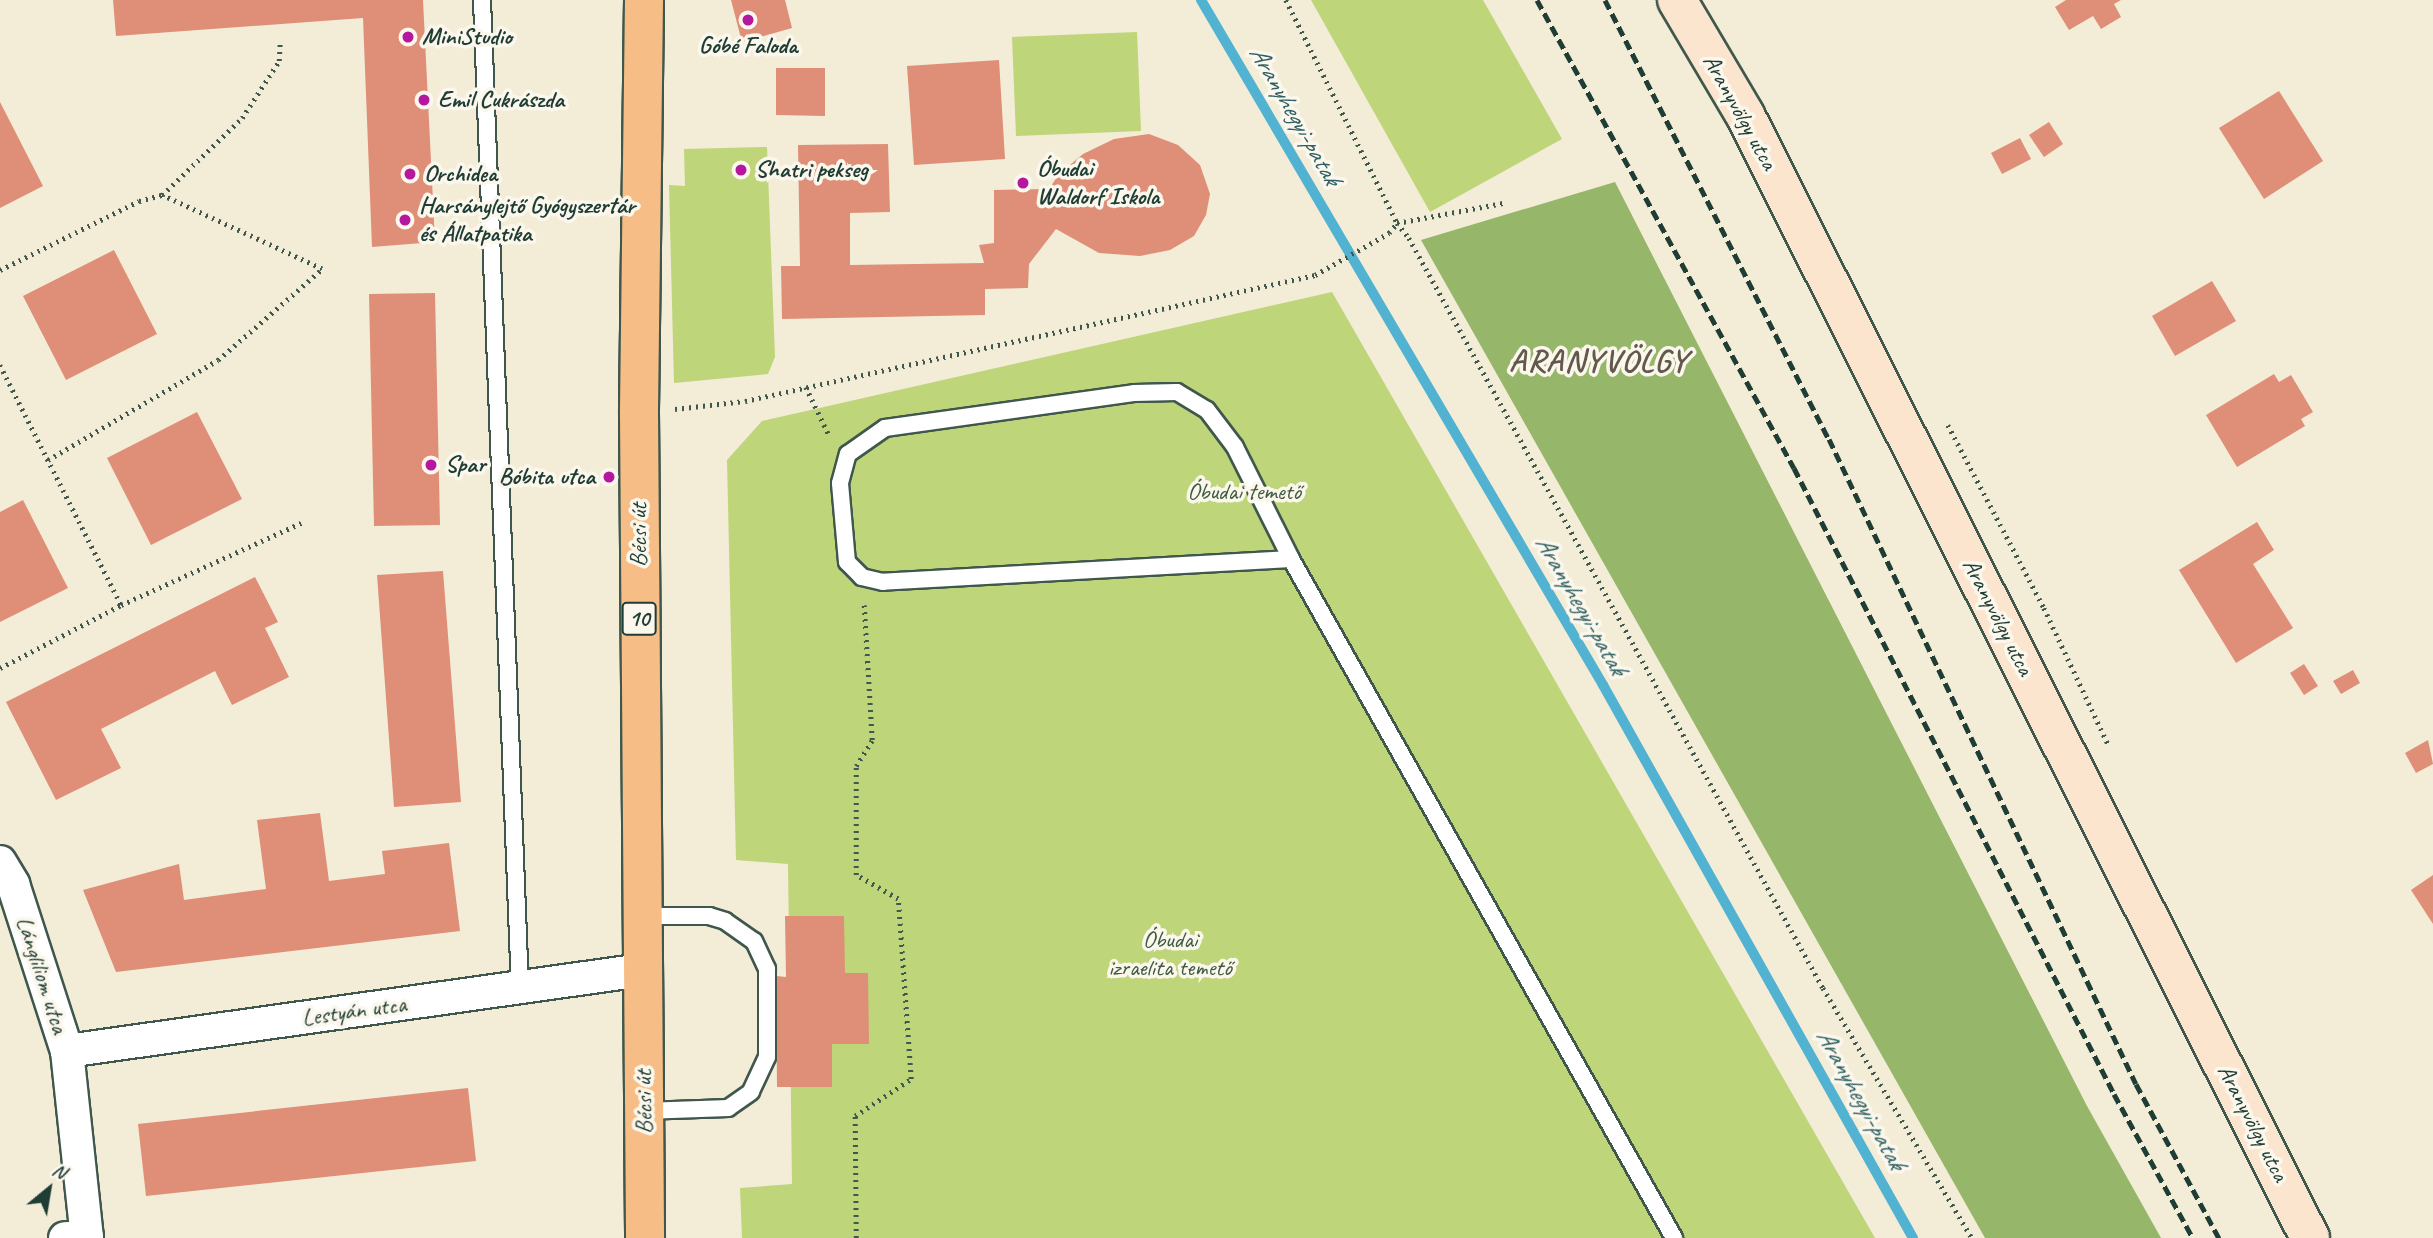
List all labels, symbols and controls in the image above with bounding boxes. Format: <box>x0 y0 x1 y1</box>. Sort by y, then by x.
marker: Góbé Faloda <box>740 12 756 28</box>
place label: MiniStudio <box>422 23 512 51</box>
marker: MiniStudio <box>400 29 416 45</box>
place label: Góbé Faloda <box>699 32 797 60</box>
water label: Aranyhegyi-patak <box>1243 40 1347 190</box>
street label: Aranyvölgy utca <box>1696 49 1784 175</box>
place label: Emil Cukrászda <box>438 86 564 114</box>
marker: Emil Cukrászda <box>416 92 432 108</box>
place label: Óbudai Waldorf Iskola <box>1037 155 1159 211</box>
place label: Shatri pekseg <box>755 156 868 184</box>
place label: Orchidea <box>424 160 497 188</box>
marker: Shatri pekseg <box>733 162 749 178</box>
marker: Orchidea <box>402 166 418 182</box>
marker: Óbudai Waldorf Iskola <box>1015 175 1031 191</box>
place label: Harsánylejtő Gyógyszertár és Állatpatika <box>419 192 635 248</box>
marker: Harsánylejtő Gyógyszertár és Állatpatika <box>397 212 413 228</box>
district label: ARANYVÖLGY <box>1510 342 1688 380</box>
place label: Spar <box>445 451 485 479</box>
marker: Spar <box>423 457 439 473</box>
place label: Bóbita utca <box>500 463 595 491</box>
marker: Bóbita utca <box>601 469 617 485</box>
park label: Óbudai temető <box>1187 478 1301 506</box>
street label: Bécsi út <box>625 503 653 567</box>
water label: Aranyhegyi-patak <box>1529 530 1633 680</box>
street label: Aranyvölgy utca <box>1956 554 2040 680</box>
road number: 10 <box>622 600 656 638</box>
street label: Lángliliom utca <box>10 913 74 1037</box>
park label: Óbudai izraelita temető <box>1108 926 1232 982</box>
street label: Lestyán utca <box>300 989 408 1033</box>
water label: Aranyhegyi-patak <box>1810 1023 1912 1175</box>
street label: Aranyvölgy utca <box>2211 1060 2295 1186</box>
street label: Bécsi út <box>629 1070 659 1134</box>
north arrow <box>14 1154 84 1224</box>
text: N <box>48 1157 71 1184</box>

